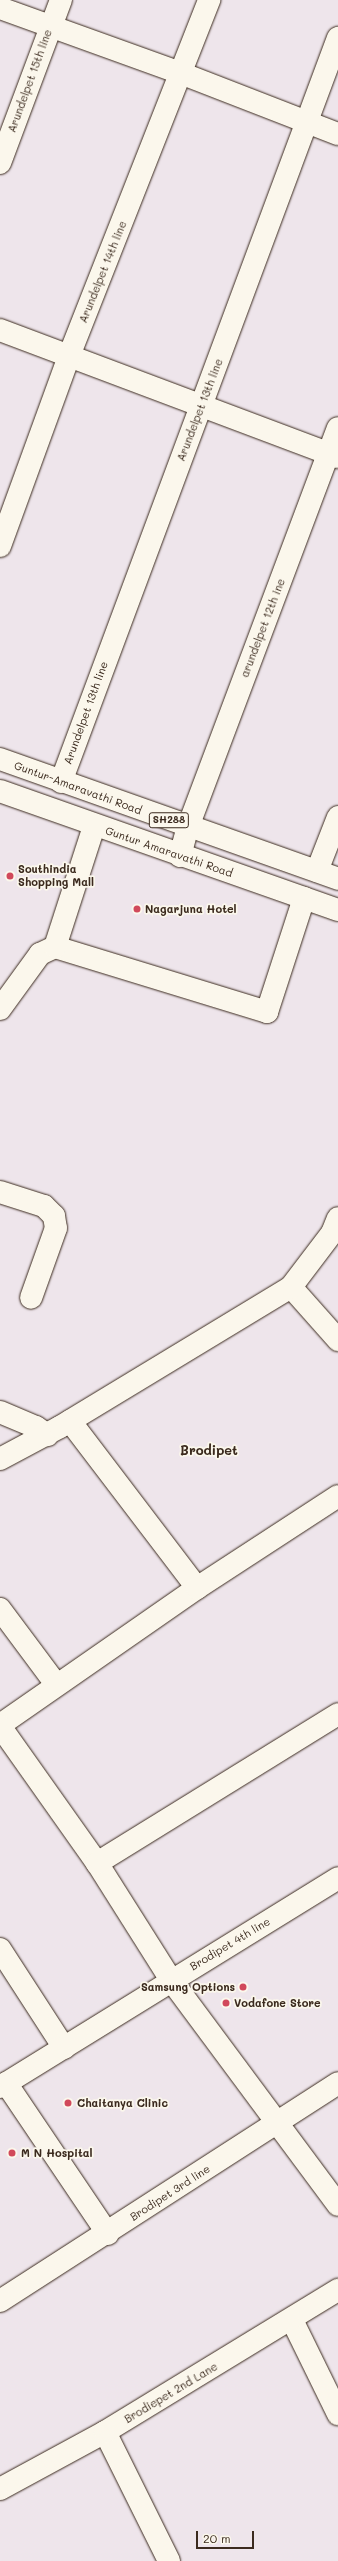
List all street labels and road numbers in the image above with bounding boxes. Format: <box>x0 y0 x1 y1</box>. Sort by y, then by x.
street label: Arundelpet 15th line <box>5 28 55 134</box>
street label: Arundelpet 14th line <box>77 219 129 325</box>
street label: Arundelpet 13th line <box>174 357 226 463</box>
street label: arundelpet 12th ine <box>238 577 288 679</box>
street label: Arundelpet 13th line <box>61 660 111 766</box>
street label: Guntur-Amaravathi Road <box>12 759 144 817</box>
road number: SH288 <box>148 812 190 828</box>
street label: Guntur Amaravathi Road <box>104 824 234 880</box>
street label: Brodipet 4th line <box>188 1915 272 1973</box>
street label: Brodipet 3rd line <box>128 2162 212 2224</box>
street label: Brodiepet 2nd Lane <box>122 2360 220 2426</box>

